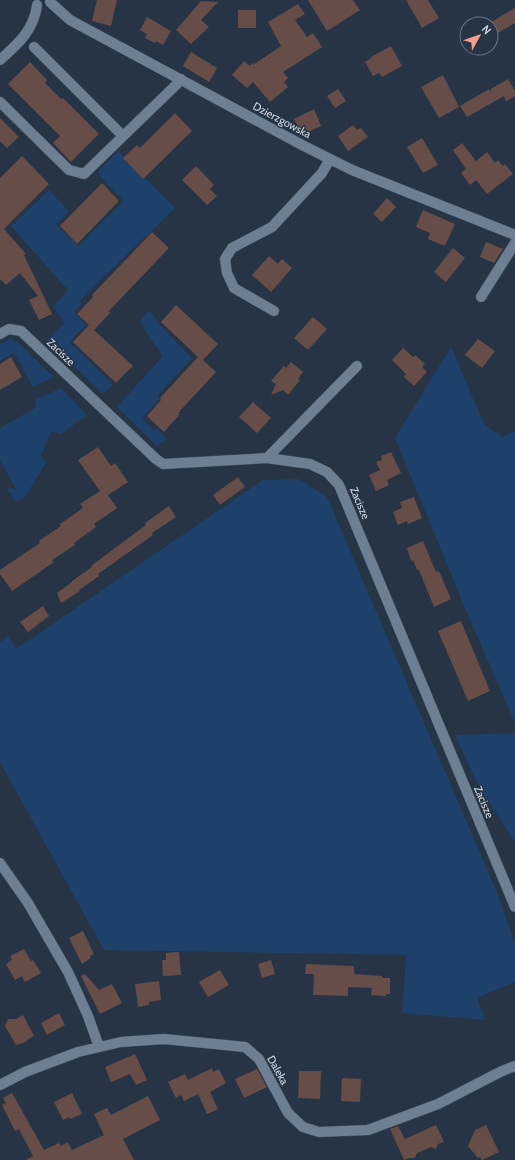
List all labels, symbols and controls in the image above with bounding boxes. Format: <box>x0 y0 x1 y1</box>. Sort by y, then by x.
north arrow <box>459 16 499 56</box>
text: N <box>479 22 495 37</box>
street label: Dzierzgowska <box>251 99 314 142</box>
street label: Zacisze <box>44 335 78 369</box>
street label: Zacisze <box>347 485 373 522</box>
street label: Zacisze <box>471 784 497 821</box>
street label: Daleka <box>264 1053 292 1088</box>

